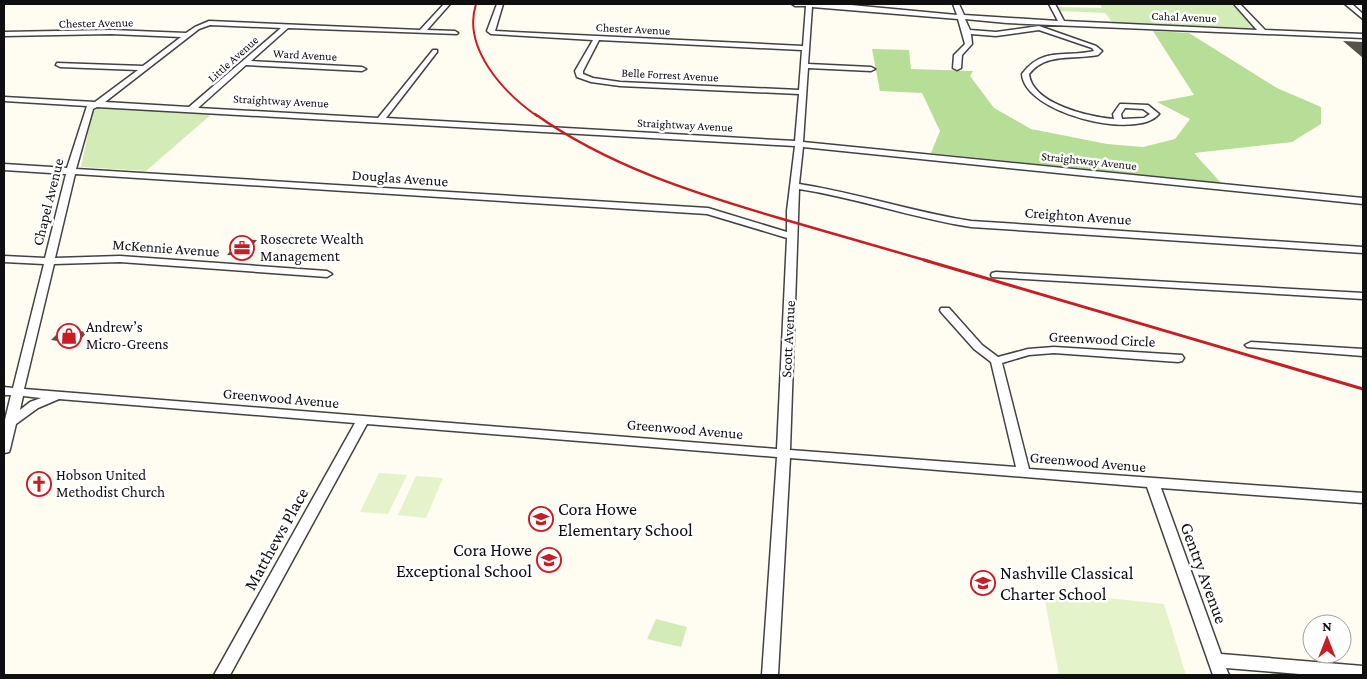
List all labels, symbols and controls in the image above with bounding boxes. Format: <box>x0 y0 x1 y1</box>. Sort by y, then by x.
street label: Cahal Avenue <box>1151 9 1217 25</box>
street label: Chester Avenue <box>59 15 133 31</box>
street label: Chester Avenue <box>595 20 671 38</box>
street label: Little Avenue <box>205 33 261 85</box>
street label: Ward Avenue <box>273 46 337 64</box>
street label: Belle Forrest Avenue <box>621 65 719 85</box>
street label: Straightway Avenue <box>233 92 329 110</box>
street label: Straightway Avenue <box>637 116 733 134</box>
street label: Straightway Avenue <box>1041 149 1137 173</box>
street label: Chapel Avenue <box>29 156 68 247</box>
street label: Douglas Avenue <box>351 167 449 190</box>
street label: Creighton Avenue <box>1024 204 1132 229</box>
place label: Rosecrete Wealth Management <box>260 231 364 265</box>
office icon: Rosecrete Wealth Management <box>229 235 255 261</box>
street label: McKennie Avenue <box>112 236 220 260</box>
street label: Scott Avenue <box>778 299 798 378</box>
place label: Andrew’s Micro-Greens <box>86 319 169 352</box>
shop icon: Andrew’s Micro-Greens <box>56 323 82 349</box>
street label: Greenwood Circle <box>1048 328 1156 350</box>
street label: Greenwood Avenue <box>222 385 340 411</box>
street label: Greenwood Avenue <box>626 416 744 442</box>
street label: Greenwood Avenue <box>1029 449 1147 475</box>
place label: Hobson United Methodist Church <box>56 467 165 500</box>
church icon: Hobson United Methodist Church <box>26 471 52 497</box>
street label: Matthews Place <box>240 484 312 594</box>
place label: Cora Howe Elementary School <box>558 499 693 540</box>
school or university icon: Cora Howe Elementary School <box>528 506 554 532</box>
street label: Gentry Avenue <box>1176 520 1232 626</box>
place label: Cora Howe Exceptional School <box>396 540 532 581</box>
school or university icon: Cora Howe Exceptional School <box>536 547 562 573</box>
place label: Nashville Classical Charter School <box>1000 563 1134 604</box>
school or university icon: Nashville Classical Charter School <box>970 570 996 596</box>
north arrow <box>1302 614 1352 664</box>
text: N <box>1322 618 1332 634</box>

